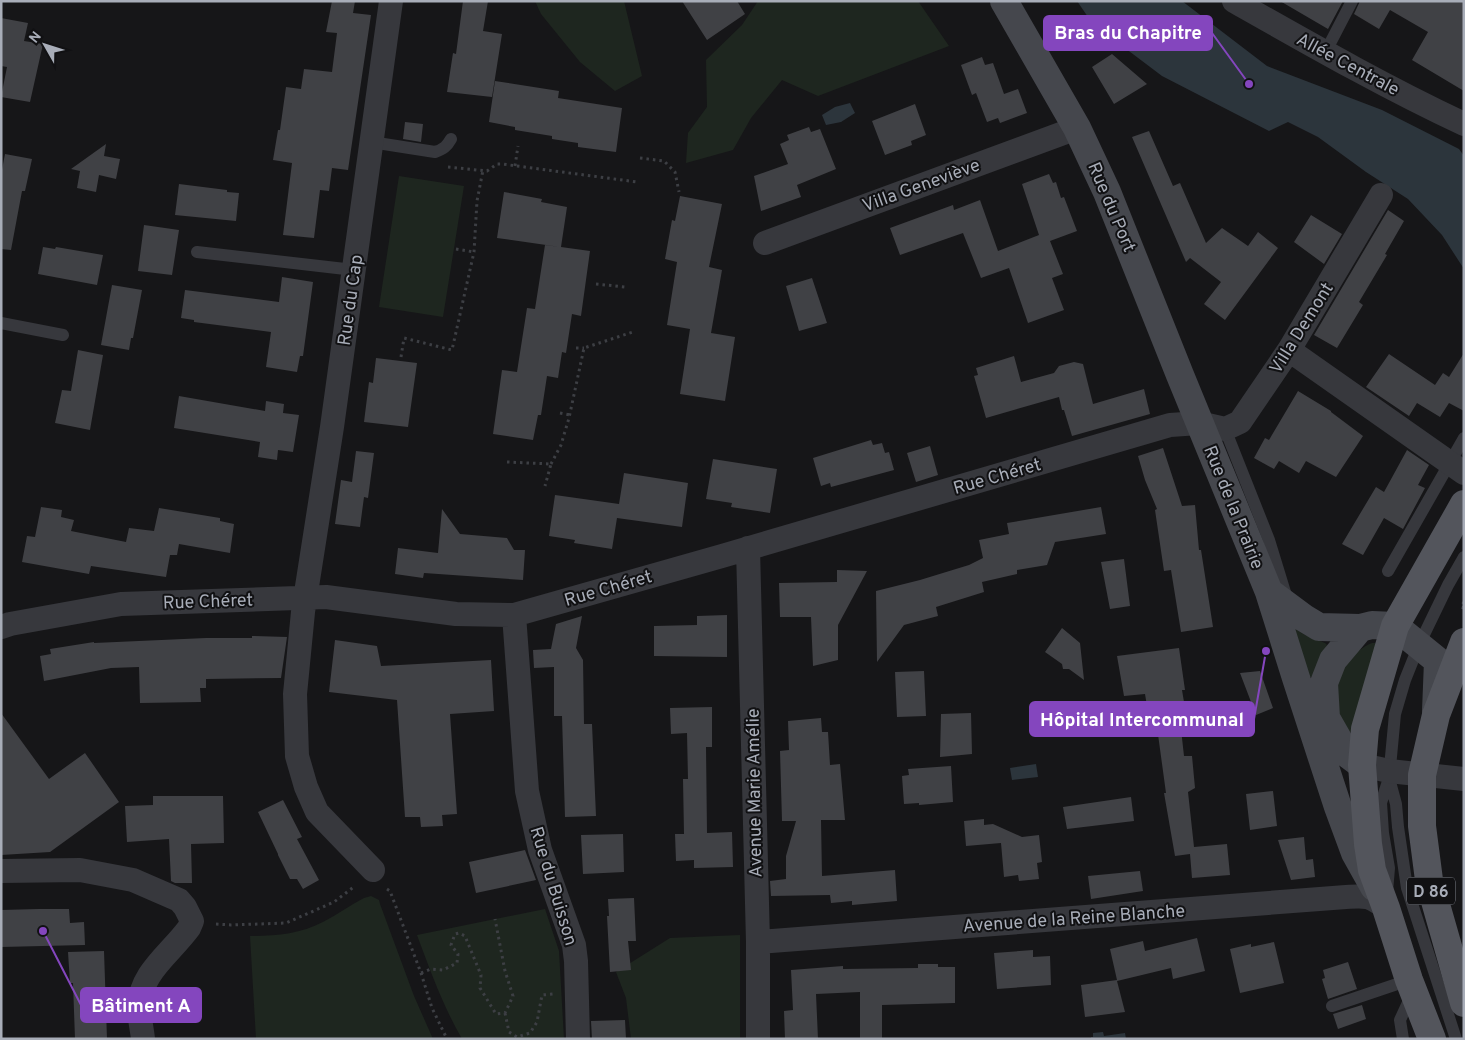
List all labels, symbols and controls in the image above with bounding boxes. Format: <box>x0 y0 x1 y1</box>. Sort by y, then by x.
callout: Bras du Chapitre <box>1044 16 1212 50</box>
north arrow <box>20 20 70 70</box>
text: Bras du Chapitre <box>1054 22 1202 46</box>
text: N <box>26 29 46 47</box>
street label: Allée Centrale <box>1292 29 1403 102</box>
street label: Villa Geneviève <box>859 154 984 218</box>
street label: Rue du Port <box>1081 159 1140 256</box>
street label: Rue du Cap <box>334 253 369 347</box>
street label: Villa Demont <box>1265 279 1339 379</box>
street label: Rue de la Prairie <box>1197 442 1268 573</box>
street label: Rue Chéret <box>951 454 1044 501</box>
street label: Rue Chéret <box>562 566 655 613</box>
street label: Rue Chéret <box>163 589 254 616</box>
callout: Hôpital Intercommunal <box>1030 702 1254 736</box>
street label: Avenue Marie Amélie <box>743 708 768 878</box>
text: Hôpital Intercommunal <box>1040 709 1244 733</box>
street label: Rue du Buisson <box>524 824 582 949</box>
road number: D 86 <box>1407 878 1455 904</box>
street label: Avenue de la Reine Blanche <box>962 900 1186 939</box>
callout: Bâtiment A <box>81 988 201 1022</box>
text: Bâtiment A <box>91 995 191 1019</box>

